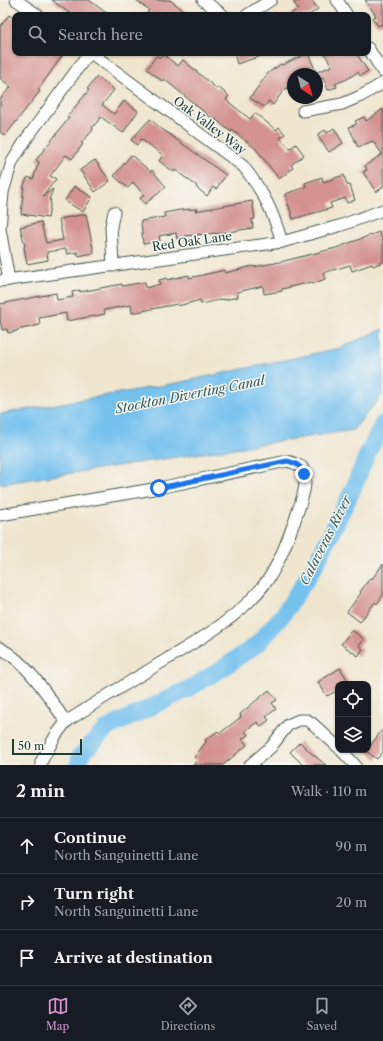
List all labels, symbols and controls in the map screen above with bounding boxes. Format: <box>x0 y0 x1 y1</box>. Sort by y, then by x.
search box <box>12 12 371 56</box>
icon: search <box>26 23 48 45</box>
text: Search here <box>58 25 143 44</box>
north arrow <box>287 68 323 104</box>
street label: Oak Valley Way <box>171 93 250 157</box>
street label: Red Oak Lane <box>151 228 233 254</box>
water label: Stockton Diverting Canal <box>113 371 268 417</box>
route end <box>295 465 313 483</box>
route start <box>150 479 168 497</box>
water label: Calaveras River <box>296 492 355 587</box>
map controls <box>335 681 371 753</box>
button: locate <box>335 681 371 717</box>
button: layers <box>335 717 371 753</box>
scale bar <box>12 737 82 756</box>
text: 50 m <box>18 739 44 753</box>
text: 2 min <box>16 781 65 801</box>
text: Walk · 110 m <box>291 783 367 799</box>
text: Continue <box>54 828 126 847</box>
icon: ahead <box>16 835 38 857</box>
text: 90 m <box>336 838 367 854</box>
text: North Sanguinetti Lane <box>54 847 198 863</box>
text: Turn right <box>54 884 134 903</box>
icon: right <box>16 891 38 913</box>
text: 20 m <box>336 894 367 910</box>
text: North Sanguinetti Lane <box>54 903 198 919</box>
icon: arrive <box>16 947 38 969</box>
text: Arrive at destination <box>54 948 213 967</box>
tab: Map <box>46 995 69 1033</box>
tab: Directions <box>161 995 215 1033</box>
tab: Saved <box>307 995 337 1033</box>

